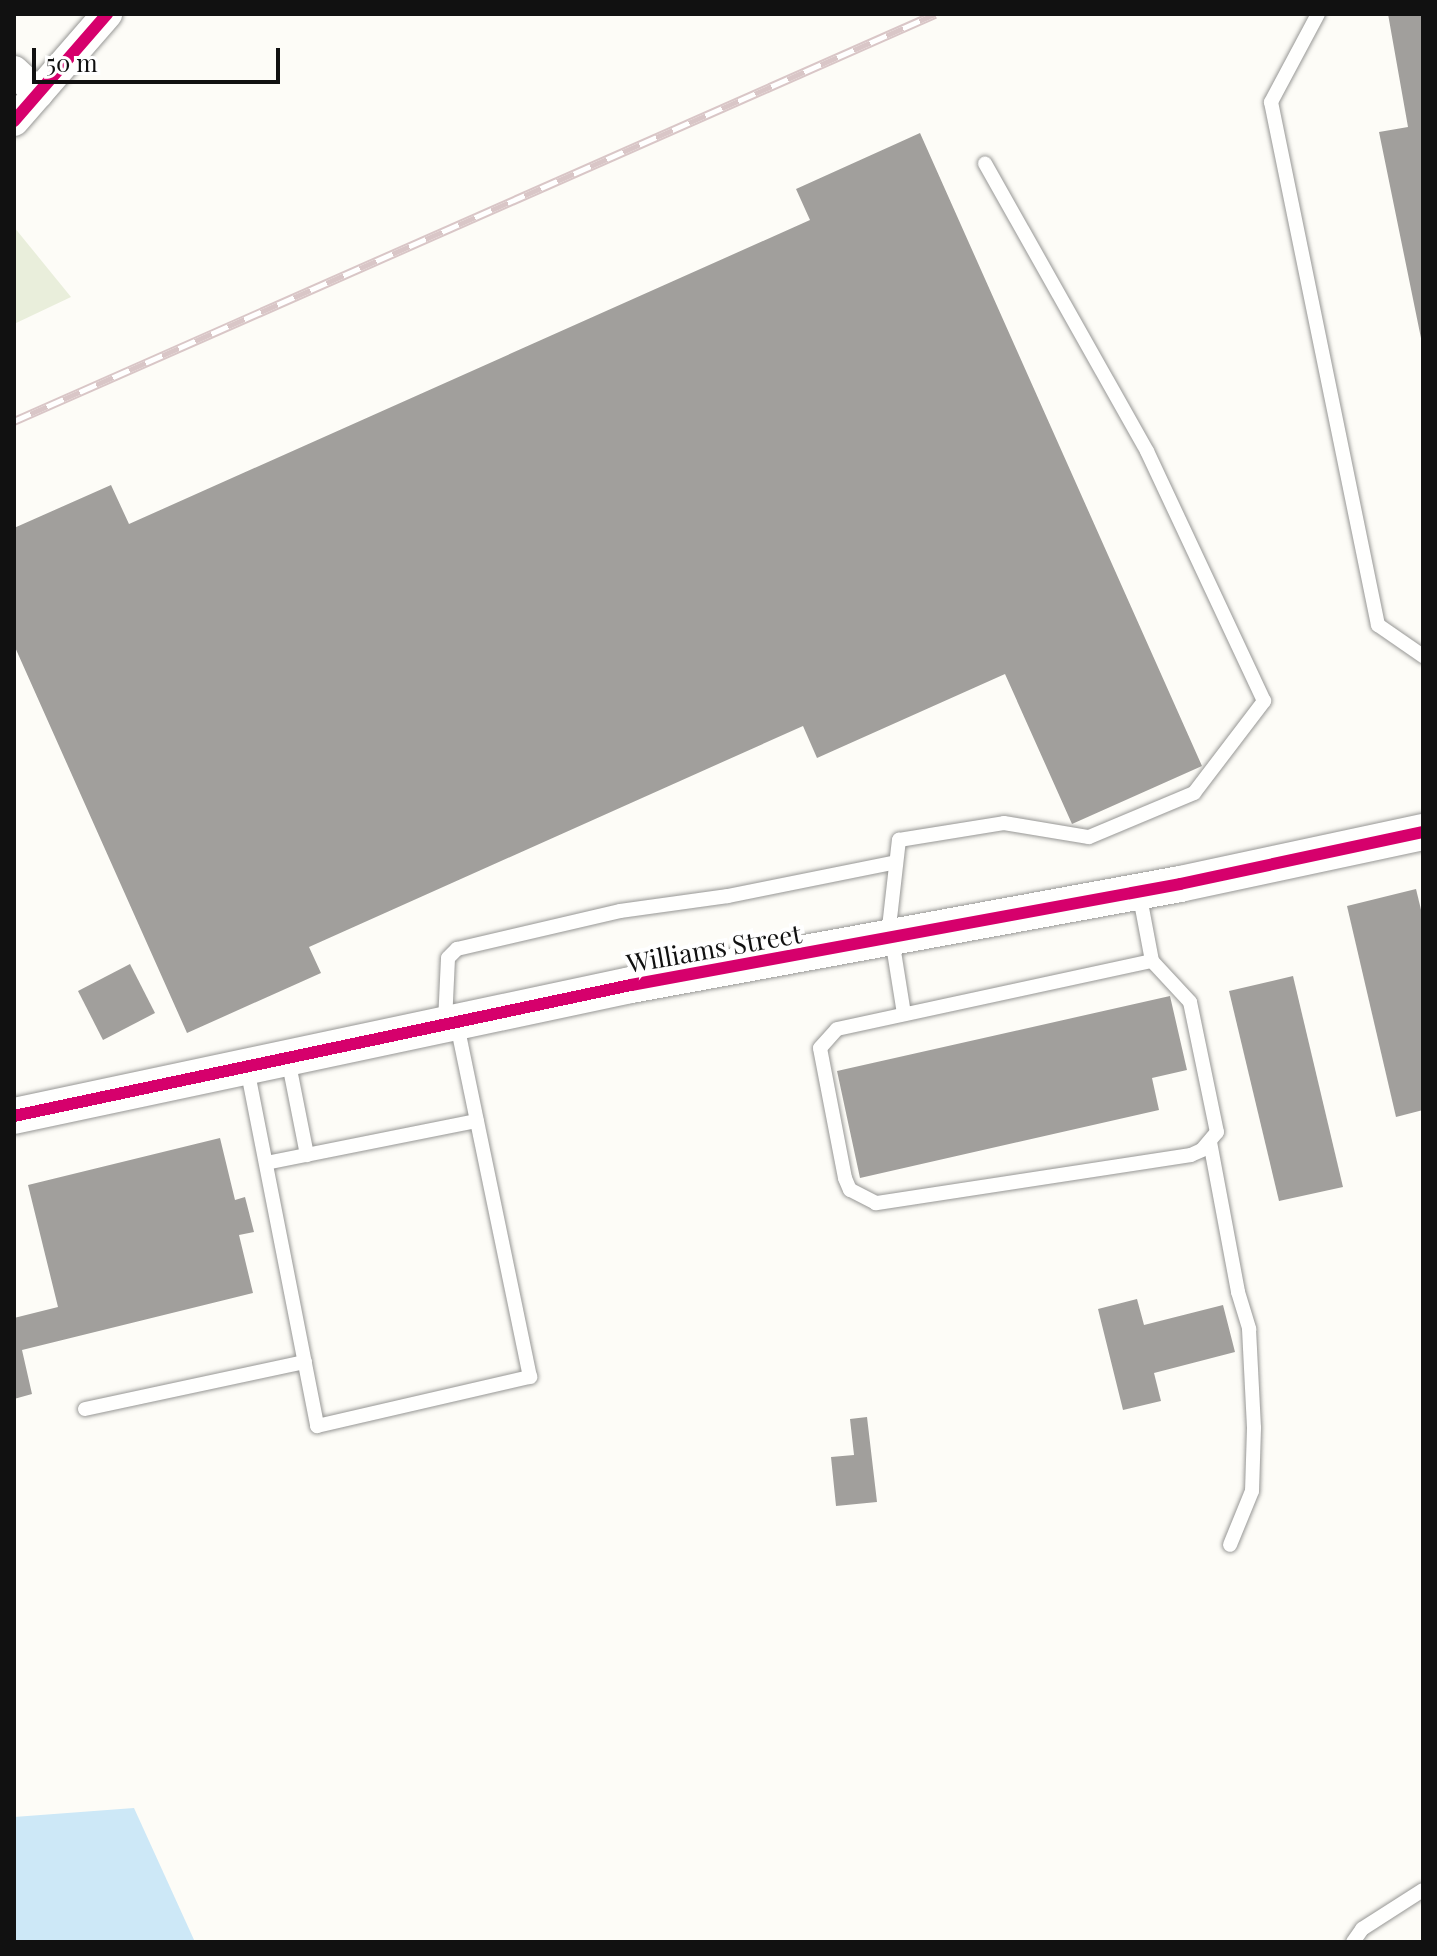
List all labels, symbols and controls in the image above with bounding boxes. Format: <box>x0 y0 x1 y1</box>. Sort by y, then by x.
scale bar <box>36 32 284 82</box>
text: 50 m <box>46 46 98 78</box>
street label: Williams Street <box>624 917 804 979</box>

